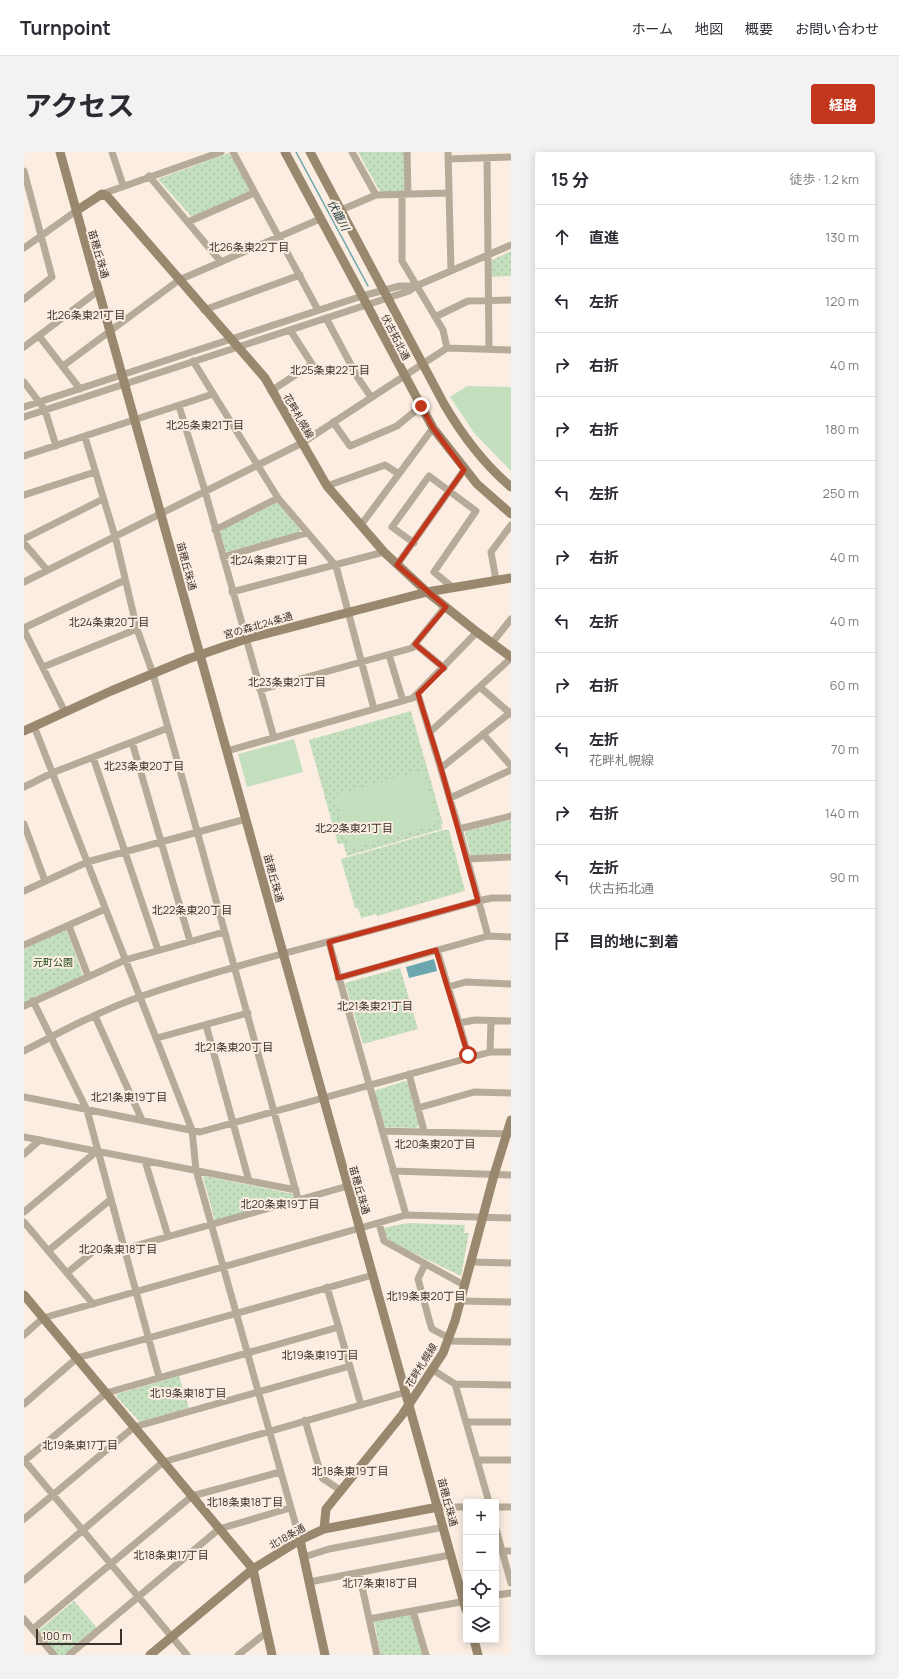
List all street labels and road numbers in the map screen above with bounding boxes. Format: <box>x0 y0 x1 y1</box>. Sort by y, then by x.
street label: 苗穂丘珠通 <box>85 228 113 280</box>
street label: 伏古拓北通 <box>378 312 414 362</box>
street label: 花畔札幌線 <box>280 391 318 441</box>
street label: 苗穂丘珠通 <box>174 540 200 592</box>
street label: 宮の森北24条通 <box>222 608 294 642</box>
street label: 苗穂丘珠通 <box>261 852 287 904</box>
street label: 苗穂丘珠通 <box>346 1164 374 1216</box>
street label: 花畔札幌線 <box>402 1340 440 1390</box>
street label: 苗穂丘珠通 <box>435 1476 461 1528</box>
street label: 北18条通 <box>266 1520 308 1552</box>

